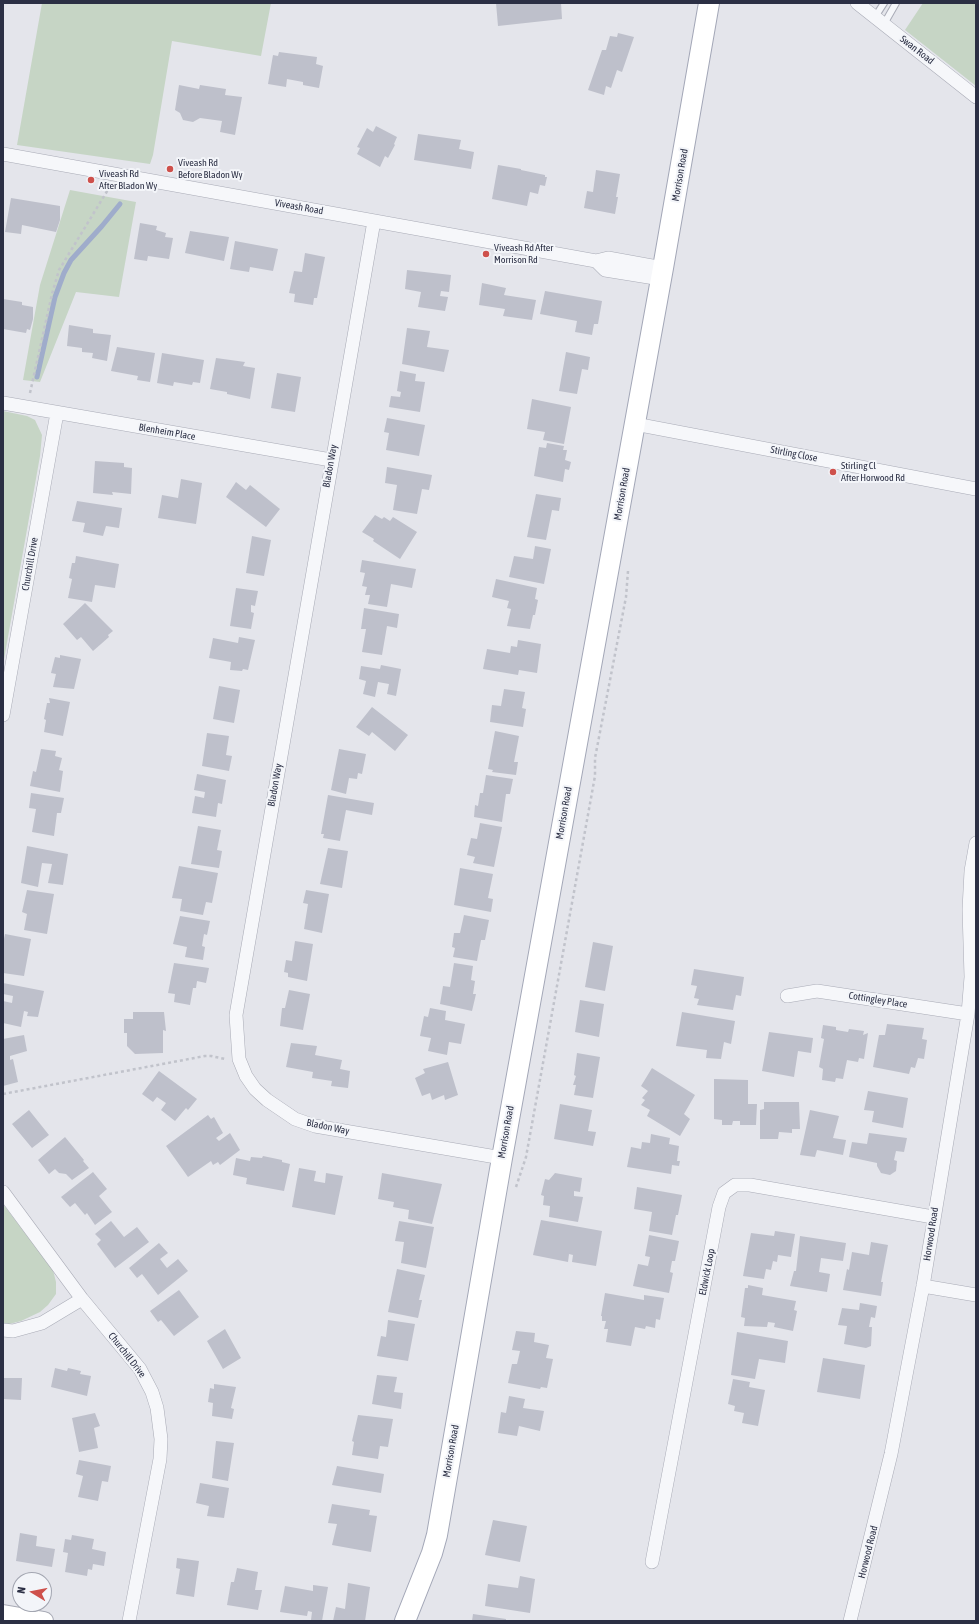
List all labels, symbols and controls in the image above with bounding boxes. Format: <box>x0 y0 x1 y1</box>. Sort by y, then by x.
street label: Swan Road <box>898 33 936 67</box>
street label: Morrison Road <box>669 148 691 202</box>
place label: Viveash Rd Before Bladon Wy <box>178 157 243 180</box>
marker: Viveash Rd Before Bladon Wy <box>165 164 175 174</box>
place label: Viveash Rd After Bladon Wy <box>99 168 157 192</box>
marker: Viveash Rd After Bladon Wy <box>86 175 96 185</box>
street label: Viveash Road <box>274 197 324 217</box>
place label: Viveash Rd After Morrison Rd <box>494 242 553 266</box>
marker: Viveash Rd After Morrison Rd <box>481 249 491 259</box>
street label: Blenheim Place <box>138 421 196 443</box>
street label: Bladon Way <box>320 444 340 488</box>
street label: Stirling Close <box>769 444 819 464</box>
place label: Stirling Cl After Horwood Rd <box>841 460 905 484</box>
street label: Morrison Road <box>611 467 633 521</box>
marker: Stirling Cl After Horwood Rd <box>828 467 838 477</box>
street label: Churchill Drive <box>19 536 41 592</box>
street label: Bladon Way <box>265 763 285 807</box>
street label: Morrison Road <box>553 786 575 840</box>
street label: Cottingley Place <box>848 989 908 1011</box>
street label: Morrison Road <box>495 1105 517 1159</box>
street label: Bladon Way <box>306 1117 350 1137</box>
street label: Horwood Road <box>921 1206 941 1262</box>
street label: Eldwick Loop <box>697 1248 717 1296</box>
street label: Churchill Drive <box>106 1330 148 1380</box>
street label: Morrison Road <box>440 1424 462 1478</box>
street label: Horwood Road <box>856 1524 880 1580</box>
north arrow <box>12 1572 52 1612</box>
text: N <box>15 1586 28 1594</box>

